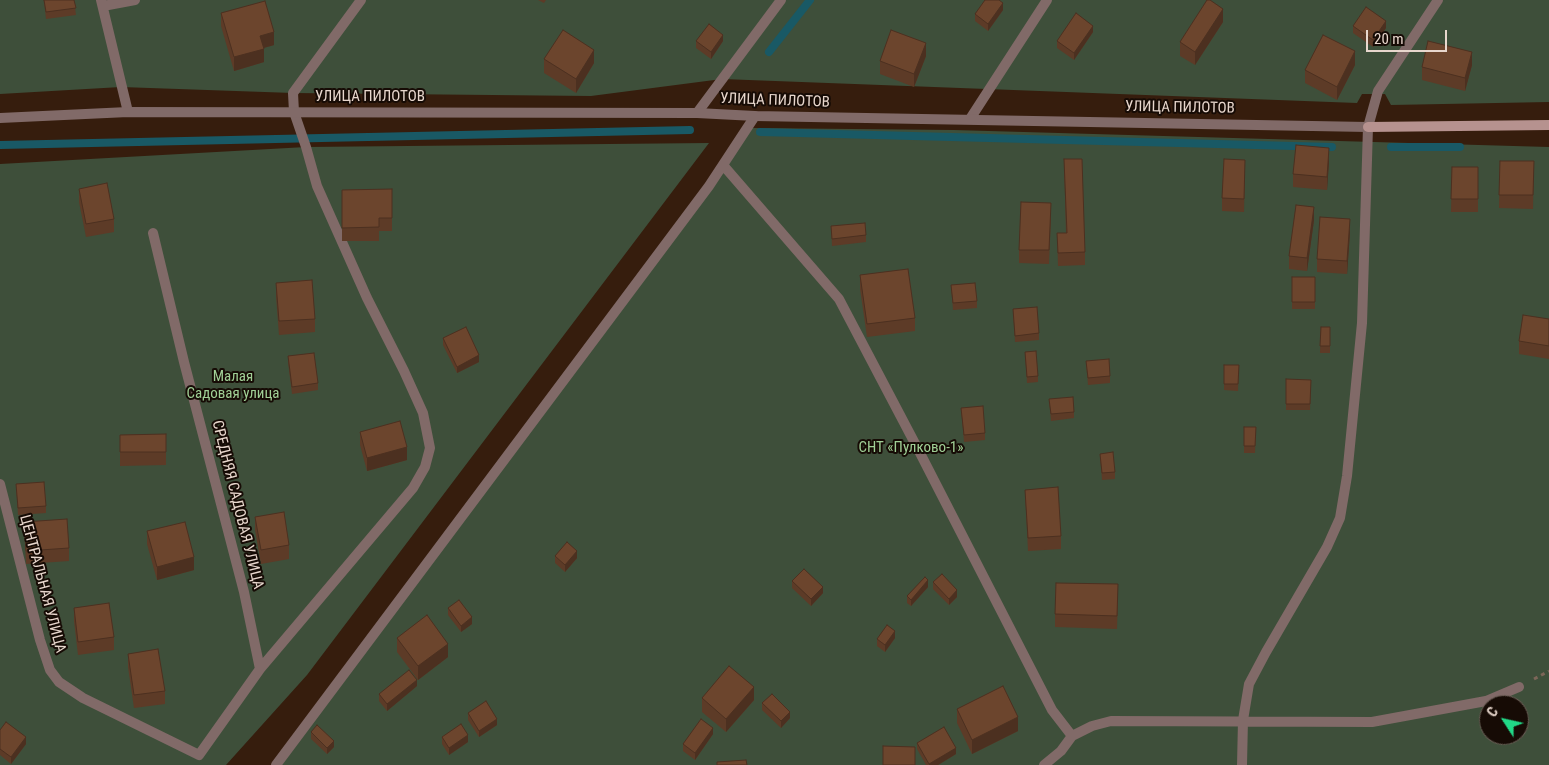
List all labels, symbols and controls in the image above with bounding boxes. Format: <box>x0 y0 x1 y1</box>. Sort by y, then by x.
scale bar <box>1369 20 1450 52</box>
text: 20 m <box>1374 30 1404 48</box>
street label: УЛИЦА ПИЛОТОВ <box>315 88 425 106</box>
street label: УЛИЦА ПИЛОТОВ <box>720 90 830 112</box>
street label: УЛИЦА ПИЛОТОВ <box>1125 98 1235 118</box>
park label: Малая Садовая улица <box>187 368 279 403</box>
street label: СРЕДНЯЯ САДОВАЯ УЛИЦА <box>207 419 267 591</box>
park label: СНТ «Пулково-1» <box>858 439 964 457</box>
street label: ЦЕНТРАЛЬНАЯ УЛИЦА <box>15 513 69 655</box>
north arrow <box>1479 695 1529 745</box>
text: С <box>1484 704 1501 720</box>

